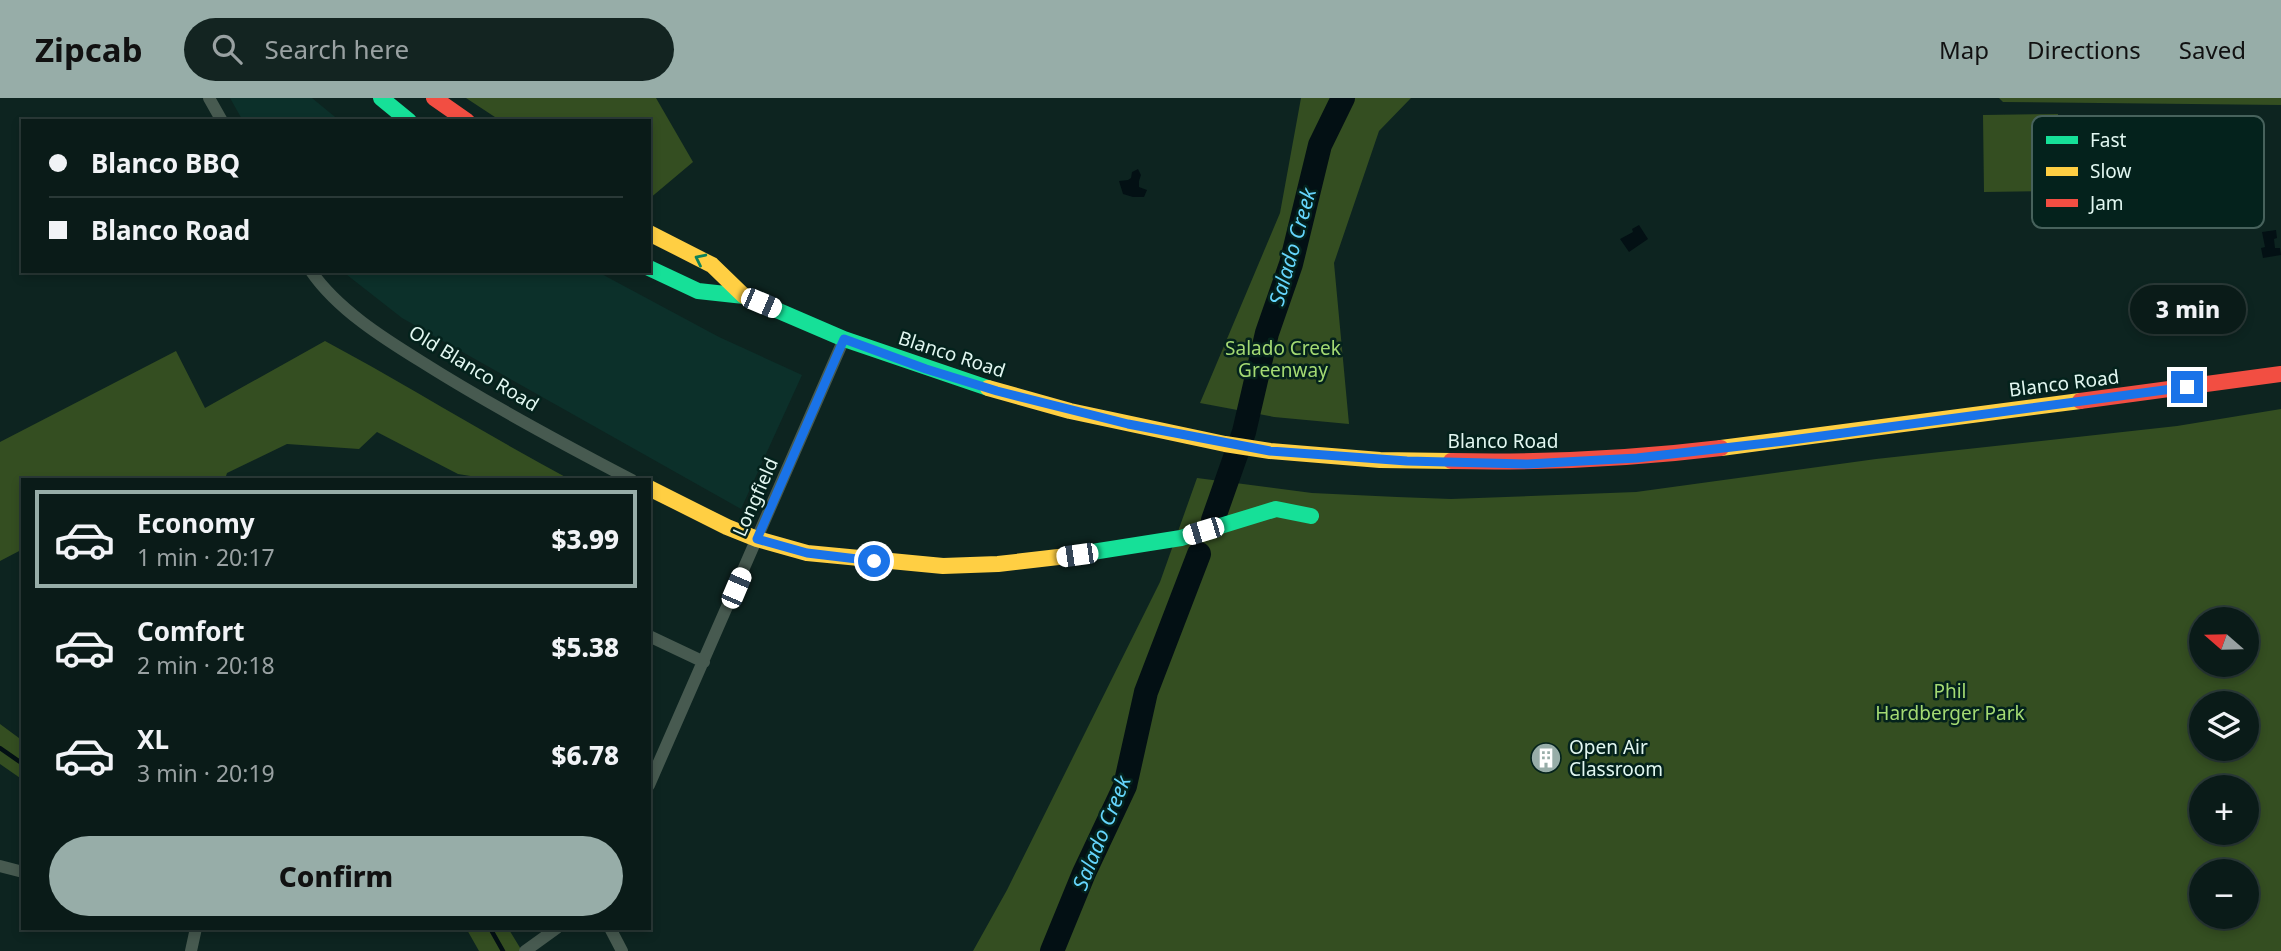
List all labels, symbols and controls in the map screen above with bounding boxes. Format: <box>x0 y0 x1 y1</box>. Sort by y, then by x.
search box <box>184 18 674 81</box>
text: Zipcab <box>35 27 142 72</box>
icon: search <box>208 30 246 68</box>
text: Search here <box>264 31 409 67</box>
text: Map <box>1939 33 1989 66</box>
text: Directions <box>2027 33 2141 66</box>
text: Saved <box>2179 33 2246 66</box>
legend <box>2032 116 2264 228</box>
text: Fast <box>2090 127 2127 153</box>
text: Blanco BBQ <box>91 145 240 181</box>
text: Slow <box>2090 158 2131 184</box>
water label: Salado Creek <box>1262 183 1323 309</box>
text: Jam <box>2088 190 2124 216</box>
text: Blanco Road <box>91 212 250 248</box>
one-way arrow <box>695 253 707 267</box>
car <box>738 285 785 321</box>
callout: 3 min <box>2129 286 2245 334</box>
text: 3 min <box>2156 293 2220 325</box>
street label: Old Blanco Road <box>404 319 544 417</box>
street label: Blanco Road <box>895 325 1009 383</box>
park label: Salado Creek Greenway <box>1225 335 1341 383</box>
street label: Blanco Road <box>2007 363 2121 403</box>
route end <box>2171 371 2203 403</box>
street label: Blanco Road <box>1448 428 1558 454</box>
street label: Longfield <box>726 454 784 540</box>
text: Economy <box>137 505 255 541</box>
icon: car <box>53 508 116 571</box>
car <box>1180 515 1227 547</box>
text: $3.99 <box>552 521 619 557</box>
text: 1 min · 20:17 <box>137 541 275 573</box>
car <box>1055 542 1100 568</box>
route start <box>858 545 890 577</box>
car <box>719 565 754 611</box>
north arrow <box>2189 607 2259 677</box>
map controls <box>2189 607 2259 929</box>
text: Comfort <box>137 613 245 649</box>
icon: car <box>53 616 116 679</box>
text: $5.38 <box>552 629 619 665</box>
text: 2 min · 20:18 <box>137 649 275 681</box>
park label: Phil Hardberger Park <box>1875 678 2025 726</box>
button: layers <box>2189 691 2259 761</box>
text: XL <box>137 721 169 757</box>
icon: car <box>53 724 116 787</box>
place label: Open Air Classroom <box>1569 734 1663 782</box>
text: $6.78 <box>552 737 619 773</box>
building icon: Open Air Classroom <box>1529 741 1563 775</box>
text: 3 min · 20:19 <box>137 757 275 789</box>
water label: Salado Creek <box>1065 770 1137 894</box>
button: + <box>2189 775 2259 845</box>
button: Confirm <box>49 836 623 916</box>
button: − <box>2189 859 2259 929</box>

